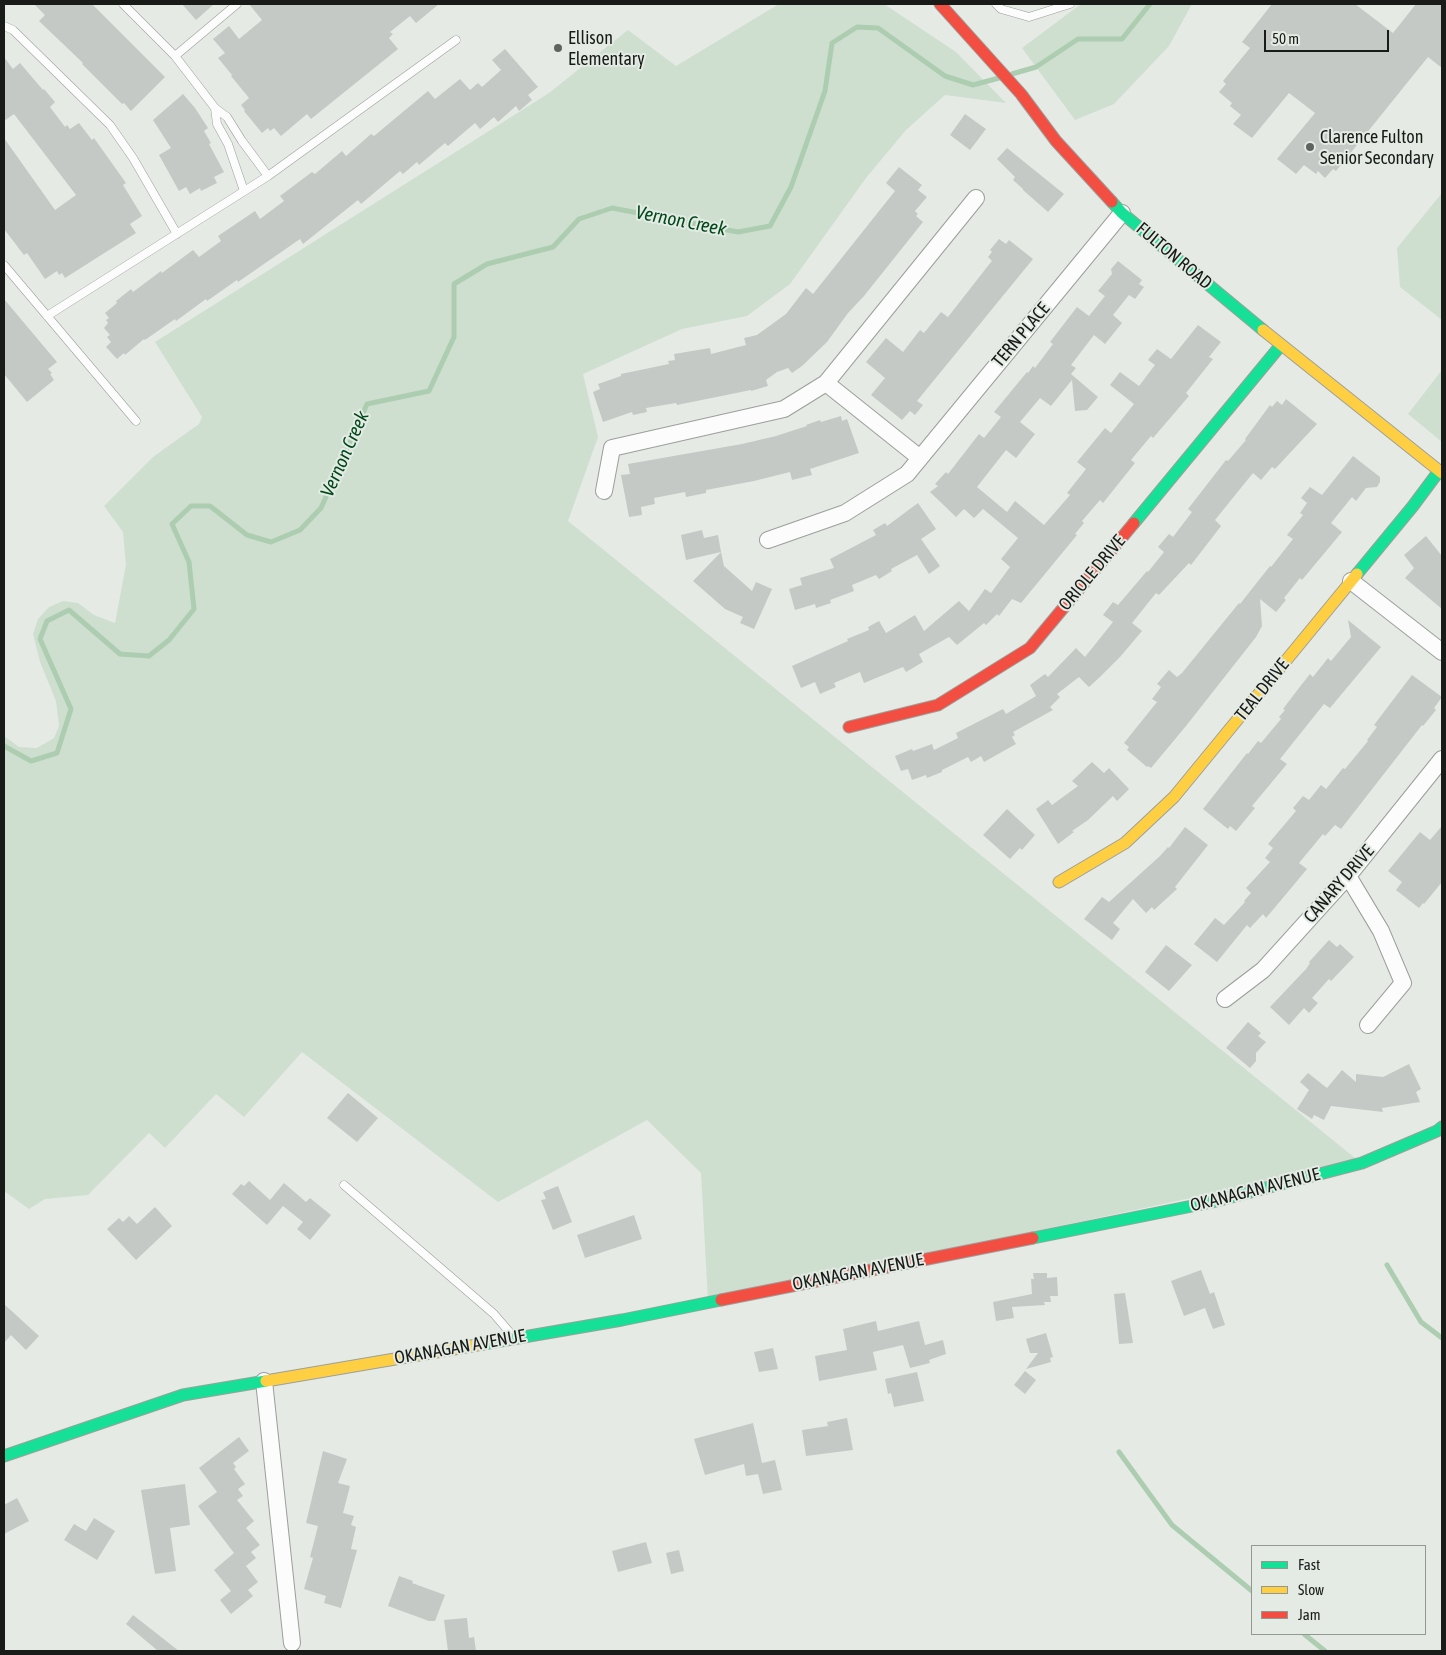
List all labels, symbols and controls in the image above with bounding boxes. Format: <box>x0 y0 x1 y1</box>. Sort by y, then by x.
scale bar <box>1266 20 1391 52</box>
place label: Ellison Elementary <box>568 27 645 70</box>
text: 50 m <box>1272 30 1299 47</box>
marker: Ellison Elementary <box>552 42 564 54</box>
place label: Clarence Fulton Senior Secondary <box>1320 126 1434 168</box>
marker: Clarence Fulton Senior Secondary <box>1304 141 1316 153</box>
water label: Vernon Creek <box>634 201 728 241</box>
street label: FULTON ROAD <box>1132 218 1216 294</box>
street label: TERN PLACE <box>988 298 1054 372</box>
water label: Vernon Creek <box>316 407 374 501</box>
street label: ORIOLE DRIVE <box>1054 531 1130 615</box>
street label: TEAL DRIVE <box>1230 654 1294 726</box>
street label: CANARY DRIVE <box>1299 841 1379 927</box>
street label: OKANAGAN AVENUE <box>1188 1163 1322 1217</box>
street label: OKANAGAN AVENUE <box>791 1249 925 1295</box>
street label: OKANAGAN AVENUE <box>393 1325 527 1369</box>
legend <box>1251 1545 1426 1635</box>
text: Fast <box>1298 1556 1320 1573</box>
text: Slow <box>1298 1581 1324 1598</box>
text: Jam <box>1298 1606 1321 1623</box>

